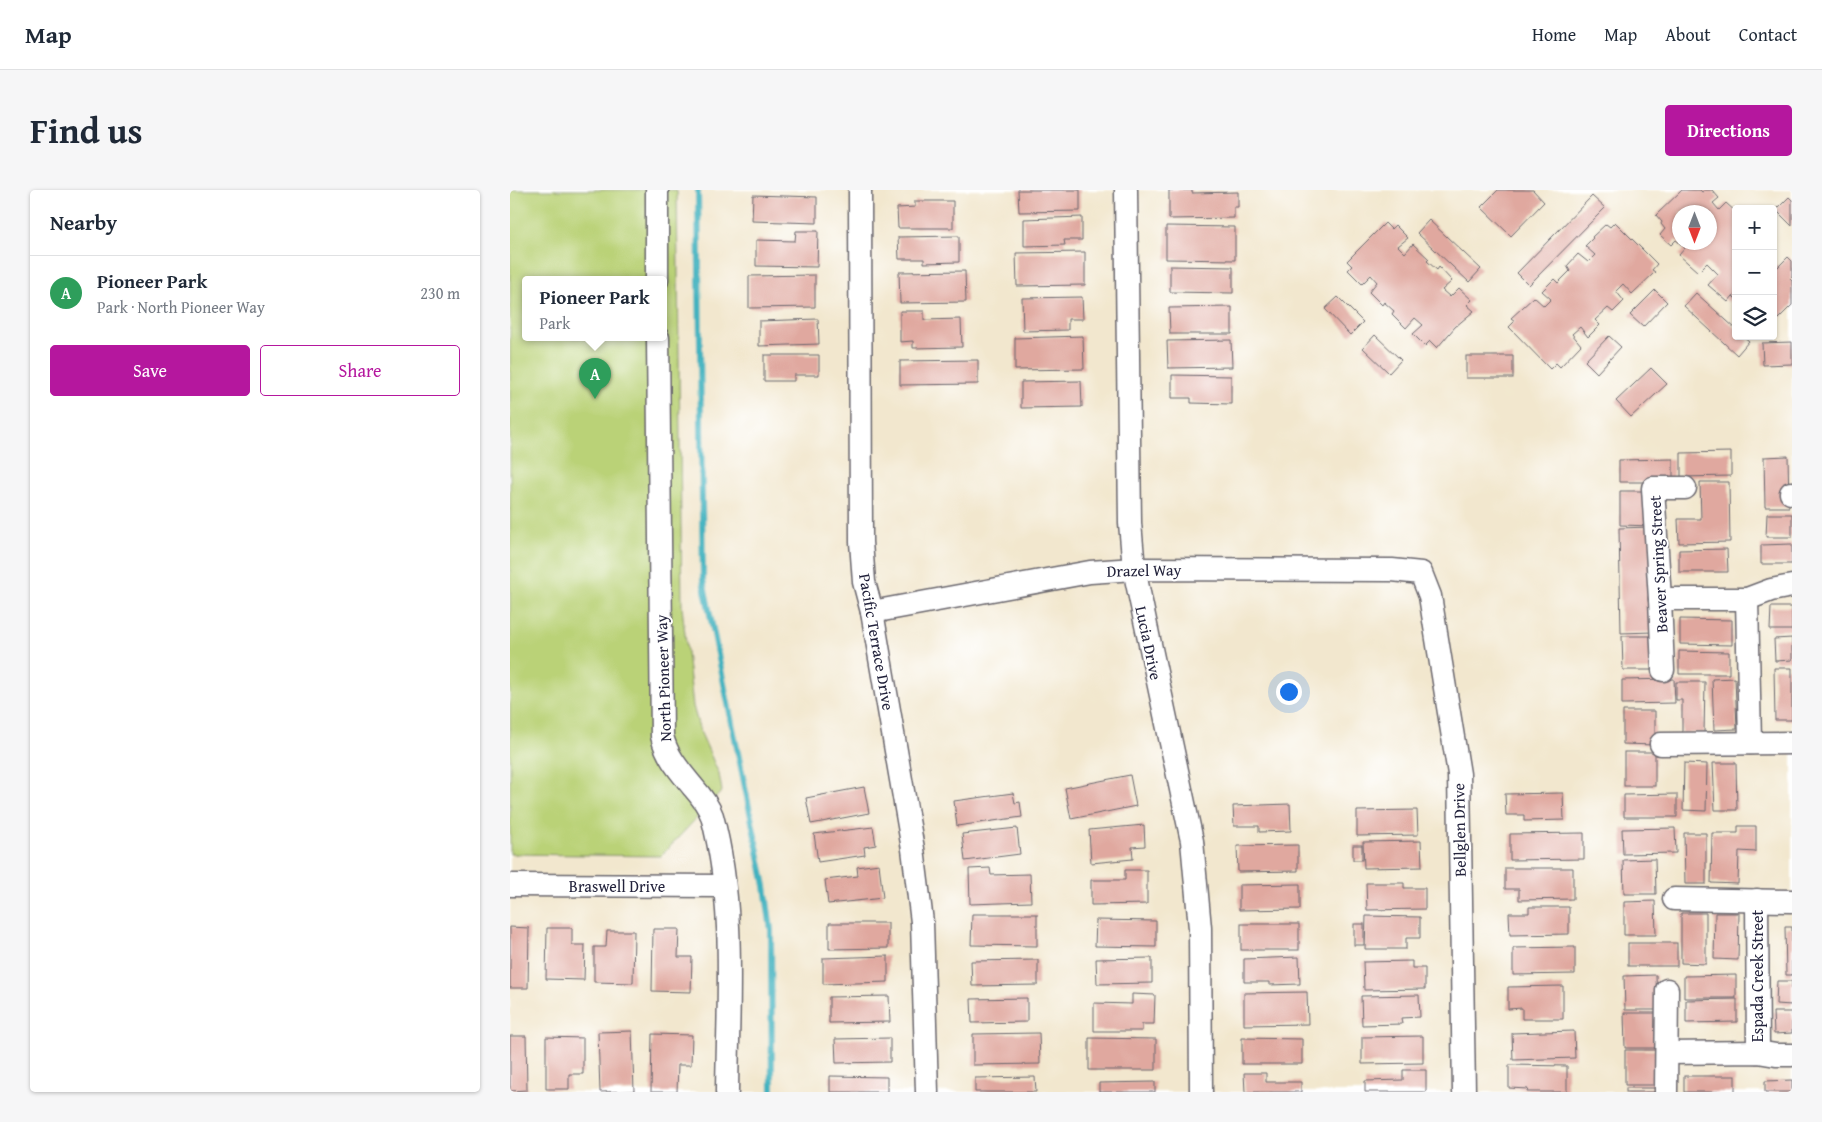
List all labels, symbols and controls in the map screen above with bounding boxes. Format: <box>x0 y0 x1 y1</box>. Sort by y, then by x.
text: Map <box>25 17 72 52</box>
text: Home <box>1532 21 1576 48</box>
text: Map <box>1604 21 1637 48</box>
text: About <box>1665 21 1711 48</box>
text: Contact <box>1739 21 1797 48</box>
text: Find us <box>30 105 143 156</box>
button: Directions <box>1665 105 1792 156</box>
north arrow <box>1672 205 1717 250</box>
map controls <box>1732 205 1777 340</box>
button: + <box>1732 205 1777 250</box>
text: Nearby <box>50 207 117 238</box>
button: − <box>1732 250 1777 295</box>
text: Pioneer Park <box>97 267 207 295</box>
popup <box>522 276 667 341</box>
text: A <box>61 281 71 305</box>
text: 230 m <box>420 281 460 305</box>
text: Pioneer Park <box>539 283 650 311</box>
text: Park · North Pioneer Way <box>97 295 265 319</box>
button: layers <box>1732 295 1777 340</box>
text: Park <box>539 311 570 335</box>
button: Save <box>50 345 250 396</box>
button: Share <box>260 345 460 396</box>
pin: A <box>579 358 611 399</box>
street label: Beaver Spring Street <box>1642 494 1674 633</box>
street label: Drazel Way <box>1106 557 1182 583</box>
street label: Pacific Terrace Drive <box>853 572 901 712</box>
street label: Lucia Drive <box>1129 604 1169 682</box>
street label: North Pioneer Way <box>649 614 677 742</box>
your location <box>1276 679 1302 705</box>
street label: Bellglen Drive <box>1446 783 1472 877</box>
street label: Braswell Drive <box>569 874 665 898</box>
street label: Espada Creek Street <box>1745 909 1769 1042</box>

